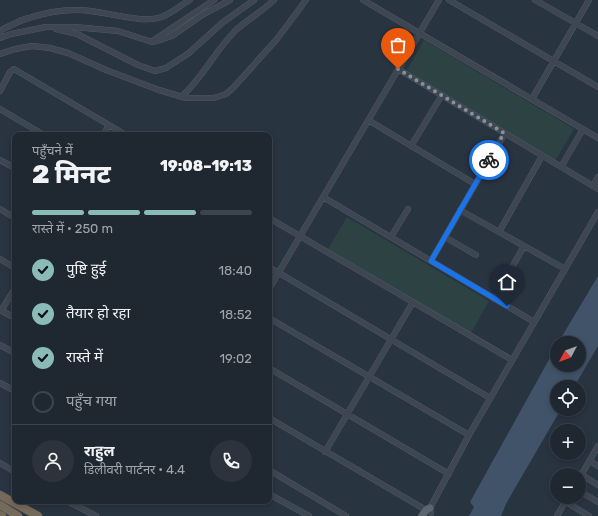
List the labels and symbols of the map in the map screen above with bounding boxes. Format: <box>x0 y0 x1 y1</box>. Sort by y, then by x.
pin <box>381 28 415 69</box>
courier <box>469 140 509 180</box>
pin <box>490 265 524 306</box>
north arrow <box>550 336 586 372</box>

